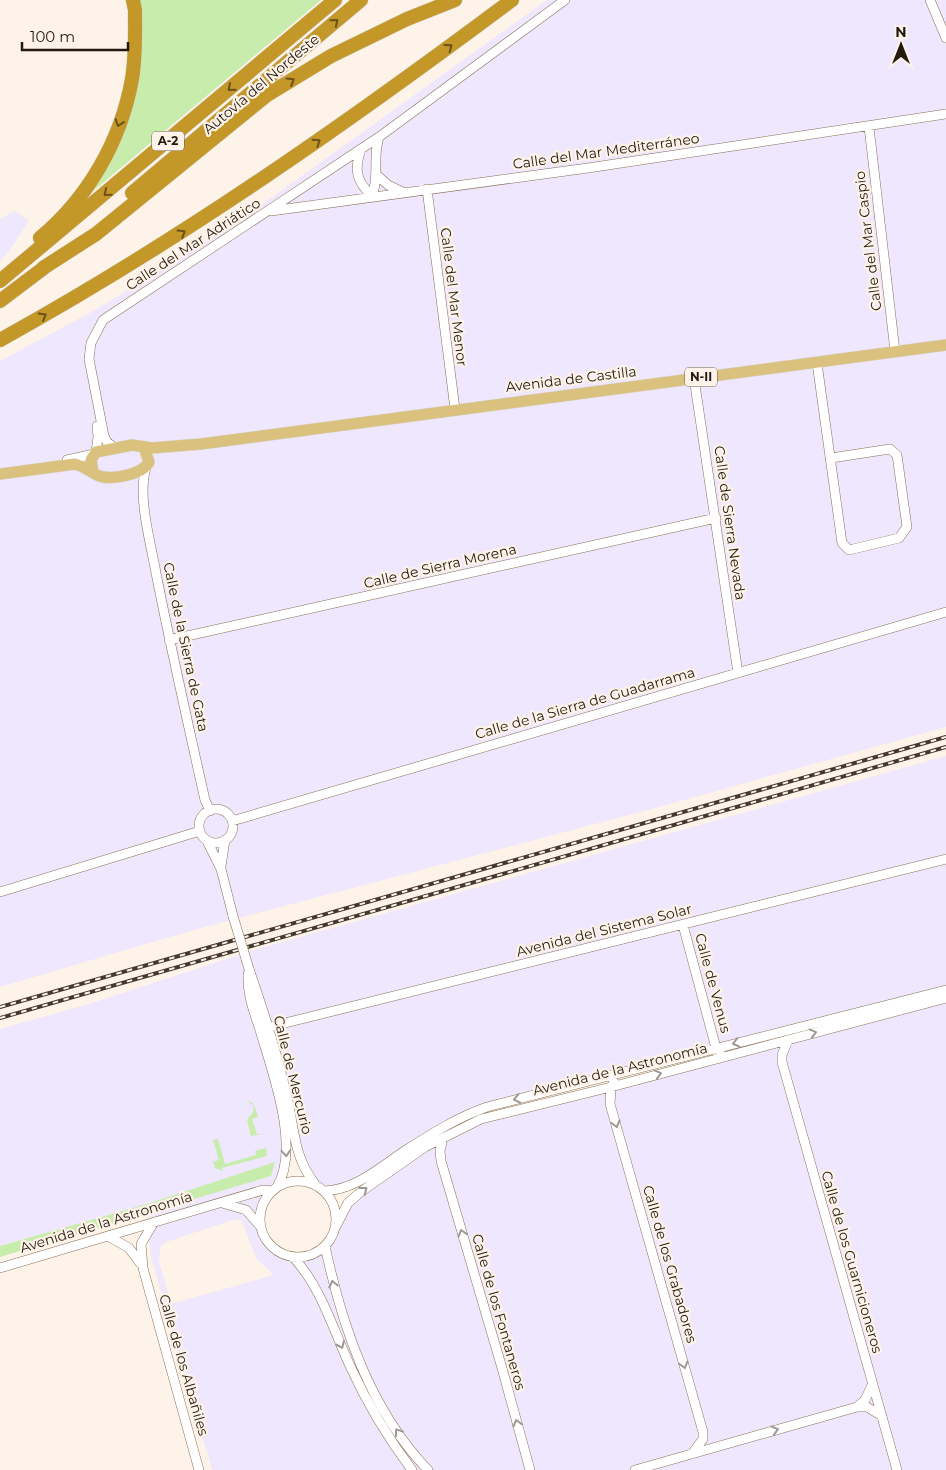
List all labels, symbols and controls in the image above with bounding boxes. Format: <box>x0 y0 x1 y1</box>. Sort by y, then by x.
one-way arrow <box>329 19 338 28</box>
scale bar <box>22 20 129 52</box>
north arrow <box>876 20 926 70</box>
text: N <box>895 23 907 41</box>
text: 100 m <box>30 27 75 46</box>
street label: Autovía del Nordeste <box>199 30 323 138</box>
one-way arrow <box>443 44 453 53</box>
one-way arrow <box>286 77 295 87</box>
one-way arrow <box>228 82 237 91</box>
one-way arrow <box>115 119 125 127</box>
street label: Calle del Mar Mediterráneo <box>511 129 701 173</box>
road number: A-2 <box>152 132 184 150</box>
one-way arrow <box>311 139 320 148</box>
street label: Calle del Mar Caspio <box>850 170 886 312</box>
one-way arrow <box>104 187 113 196</box>
street label: Calle del Mar Adriático <box>122 194 264 294</box>
street label: Calle del Mar Menor <box>437 227 471 368</box>
one-way arrow <box>177 230 186 239</box>
one-way arrow <box>37 312 46 322</box>
street label: Avenida de Castilla <box>504 362 638 396</box>
road number: N-II <box>685 368 717 387</box>
street label: Calle de Sierra Nevada <box>710 445 750 601</box>
street label: Calle de Sierra Morena <box>362 540 518 592</box>
street label: Calle de la Sierra de Gata <box>159 561 213 733</box>
street label: Calle de la Sierra de Guadarrama <box>473 663 697 743</box>
street label: Avenida del Sistema Solar <box>514 899 694 961</box>
street label: Calle de Venus <box>691 931 735 1035</box>
street label: Calle de Mercurio <box>270 1014 317 1137</box>
one-way arrow <box>809 1028 818 1039</box>
one-way arrow <box>732 1037 741 1048</box>
street label: Avenida de la Astronomía <box>531 1039 709 1099</box>
one-way arrow <box>653 1070 661 1080</box>
one-way arrow <box>512 1093 521 1104</box>
one-way arrow <box>610 1120 621 1129</box>
one-way arrow <box>281 1149 292 1157</box>
street label: Calle de los Guarnicioneros <box>817 1169 887 1355</box>
street label: Calle de los Grabadores <box>639 1183 701 1345</box>
street label: Avenida de la Astronomía <box>18 1187 194 1257</box>
one-way arrow <box>358 1187 367 1195</box>
one-way arrow <box>458 1230 468 1238</box>
street label: Calle de los Fontaneros <box>468 1232 530 1392</box>
one-way arrow <box>328 1279 339 1288</box>
street label: Calle de los Albañiles <box>155 1292 213 1438</box>
one-way arrow <box>334 1340 345 1349</box>
one-way arrow <box>679 1360 689 1368</box>
one-way arrow <box>512 1418 523 1427</box>
one-way arrow <box>771 1426 779 1436</box>
one-way arrow <box>394 1428 404 1437</box>

